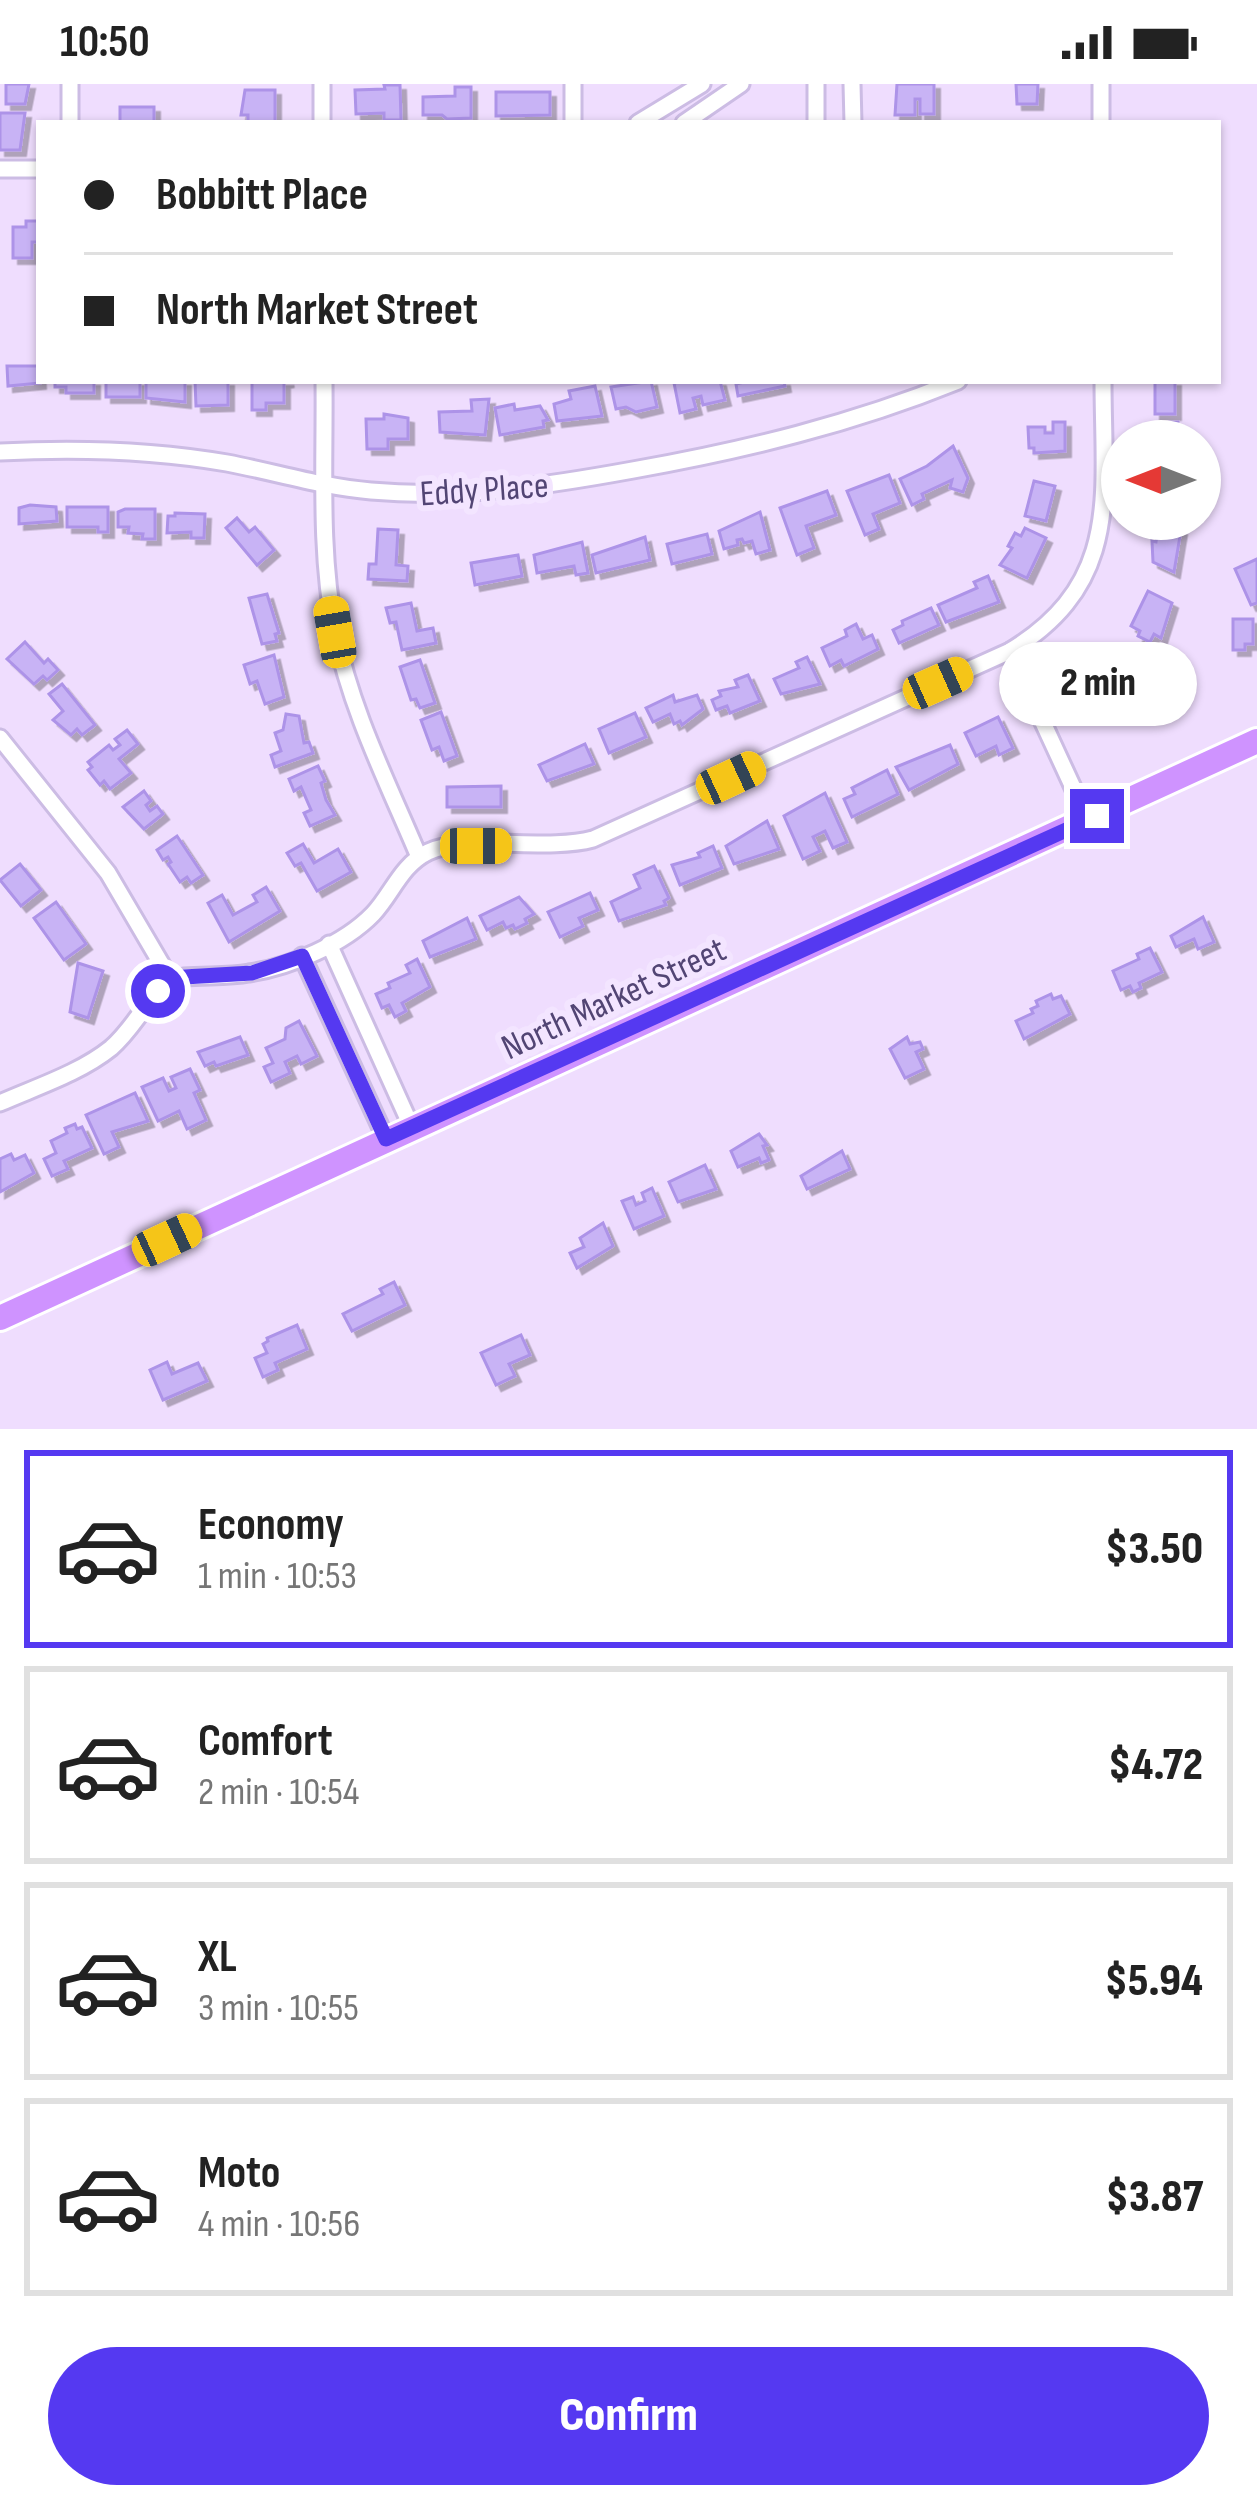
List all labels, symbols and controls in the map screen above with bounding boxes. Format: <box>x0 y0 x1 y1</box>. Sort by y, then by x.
text: 10:50 <box>60 15 150 70</box>
text: Bobbitt Place <box>156 168 368 223</box>
text: North Market Street <box>156 283 478 338</box>
north arrow <box>1101 420 1221 540</box>
map controls <box>1101 420 1221 540</box>
street label: Eddy Place <box>418 465 550 516</box>
car <box>311 593 359 671</box>
callout: 2 min <box>998 642 1196 726</box>
car <box>898 652 978 714</box>
text: 2 min <box>1060 660 1136 707</box>
car <box>691 746 771 810</box>
route end <box>1070 789 1124 843</box>
car <box>440 828 512 864</box>
street label: North Market Street <box>495 929 733 1070</box>
route start <box>131 964 185 1018</box>
car <box>127 1208 207 1272</box>
icon: car <box>54 1495 162 1603</box>
text: Economy <box>198 1498 344 1553</box>
text: $3.50 <box>1105 1522 1203 1577</box>
text: 1 min · 10:53 <box>198 1553 357 1600</box>
icon: car <box>54 1711 162 1819</box>
text: Comfort <box>198 1714 333 1769</box>
text: $4.72 <box>1108 1738 1203 1793</box>
text: 2 min · 10:54 <box>198 1769 359 1816</box>
icon: car <box>54 1927 162 2035</box>
text: XL <box>198 1930 237 1985</box>
text: $5.94 <box>1105 1954 1203 2009</box>
text: 3 min · 10:55 <box>198 1985 359 2032</box>
icon: car <box>54 2143 162 2251</box>
text: Moto <box>198 2146 280 2201</box>
text: $3.87 <box>1106 2170 1203 2225</box>
text: 4 min · 10:56 <box>198 2201 360 2248</box>
button: Confirm <box>48 2347 1209 2485</box>

